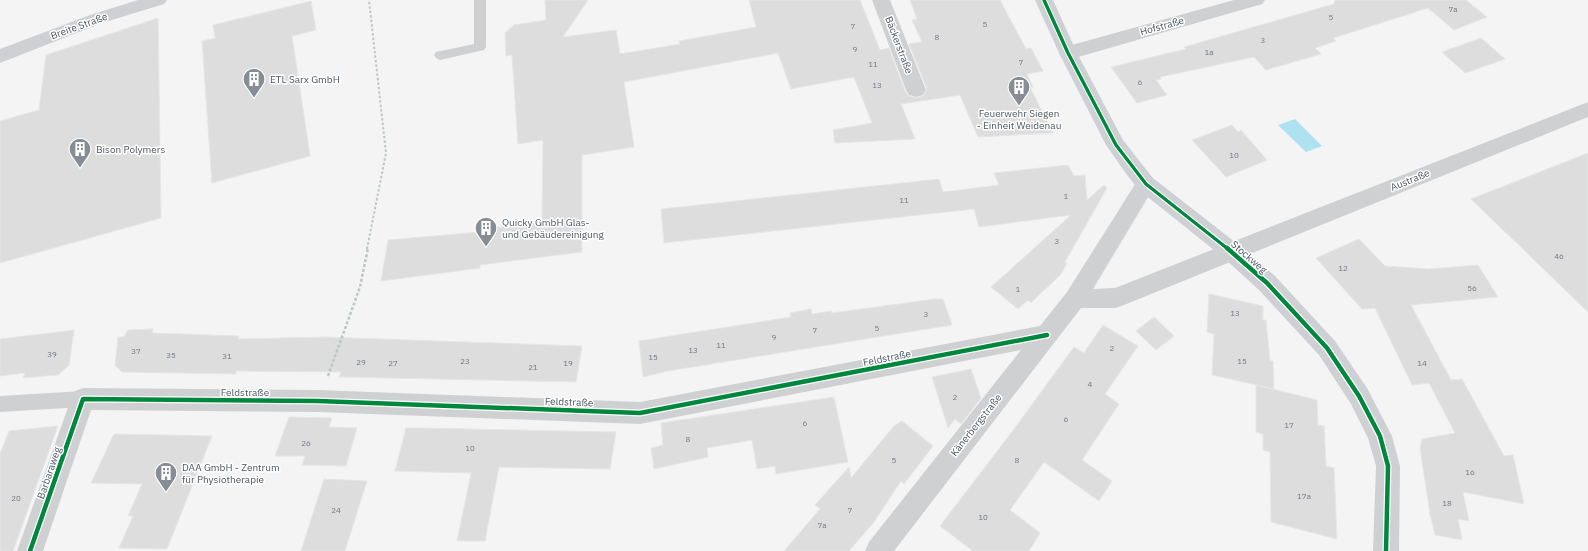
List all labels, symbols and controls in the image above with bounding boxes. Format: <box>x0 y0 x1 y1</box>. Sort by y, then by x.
house number: 7a <box>1448 4 1458 14</box>
street label: Breite Straße <box>49 10 110 42</box>
house number: 5 <box>1329 12 1334 22</box>
street label: Hofstraße <box>1139 13 1186 38</box>
street label: Bäckerstraße <box>882 15 916 76</box>
house number: 5 <box>983 19 988 29</box>
house number: 7 <box>851 21 856 31</box>
house number: 8 <box>935 32 940 42</box>
house number: 3 <box>1261 35 1266 45</box>
house number: 9 <box>853 44 858 54</box>
house number: 1a <box>1204 47 1214 57</box>
house number: 7 <box>1019 57 1024 67</box>
house number: 11 <box>868 59 878 69</box>
building icon: ETL Sarx GmbH <box>241 66 267 99</box>
place label: ETL Sarx GmbH <box>270 73 340 86</box>
building icon: Feuerwehr Siegen - Einheit Weidenau <box>1006 74 1032 107</box>
house number: 6 <box>1138 77 1143 87</box>
house number: 13 <box>872 80 882 90</box>
place label: Feuerwehr Siegen - Einheit Weidenau <box>977 107 1061 132</box>
building icon: Bison Polymers <box>67 136 93 169</box>
place label: Bison Polymers <box>96 143 165 156</box>
house number: 10 <box>1229 150 1239 160</box>
street label: Austraße <box>1388 166 1432 194</box>
house number: 1 <box>1064 191 1069 201</box>
house number: 11 <box>899 195 909 205</box>
building icon: Quicky GmbH Glas- und Gebäudereinigung <box>473 215 499 248</box>
place label: Quicky GmbH Glas- und Gebäudereinigung <box>502 216 604 241</box>
house number: 3 <box>1055 236 1060 246</box>
street label: Stockweg <box>1228 238 1270 277</box>
house number: 46 <box>1554 251 1564 261</box>
house number: 12 <box>1338 263 1348 273</box>
house number: 56 <box>1467 283 1477 293</box>
house number: 1 <box>1016 284 1021 294</box>
house number: 13 <box>1230 308 1240 318</box>
house number: 3 <box>924 309 929 319</box>
house number: 5 <box>875 323 880 333</box>
house number: 7 <box>813 325 818 335</box>
house number: 9 <box>772 332 777 342</box>
house number: 11 <box>716 340 726 350</box>
house number: 2 <box>1110 343 1115 353</box>
house number: 13 <box>688 345 698 355</box>
house number: 37 <box>131 346 141 356</box>
street label: Feldstraße <box>862 347 913 369</box>
house number: 39 <box>47 349 57 359</box>
house number: 35 <box>166 350 176 360</box>
house number: 31 <box>222 351 232 361</box>
house number: 15 <box>648 352 658 362</box>
house number: 23 <box>460 356 470 366</box>
house number: 15 <box>1237 356 1247 366</box>
house number: 29 <box>356 357 366 367</box>
house number: 27 <box>388 358 398 368</box>
house number: 19 <box>563 358 573 368</box>
house number: 14 <box>1417 358 1427 368</box>
house number: 21 <box>528 362 538 372</box>
house number: 4 <box>1088 379 1093 389</box>
street label: Feldstraße <box>221 386 270 399</box>
street label: Känerbergstraße <box>948 391 1005 459</box>
house number: 2 <box>953 392 958 402</box>
street label: Feldstraße <box>545 395 594 409</box>
house number: 6 <box>1064 414 1069 424</box>
house number: 6 <box>803 418 808 428</box>
house number: 17 <box>1284 420 1294 430</box>
house number: 8 <box>686 434 691 444</box>
house number: 26 <box>301 438 311 448</box>
house number: 10 <box>465 443 475 453</box>
street label: Barbaraweg <box>34 445 64 501</box>
house number: 5 <box>892 455 897 465</box>
house number: 8 <box>1015 455 1020 465</box>
building icon: DAA GmbH - Zentrum für Physiotherapie <box>153 460 179 493</box>
place label: DAA GmbH - Zentrum für Physiotherapie <box>182 461 280 486</box>
house number: 16 <box>1465 467 1475 477</box>
house number: 17a <box>1297 491 1312 501</box>
house number: 20 <box>11 493 21 503</box>
house number: 18 <box>1442 498 1452 508</box>
house number: 24 <box>331 505 341 515</box>
house number: 7 <box>848 505 853 515</box>
house number: 10 <box>978 512 988 522</box>
house number: 7a <box>817 520 827 530</box>

